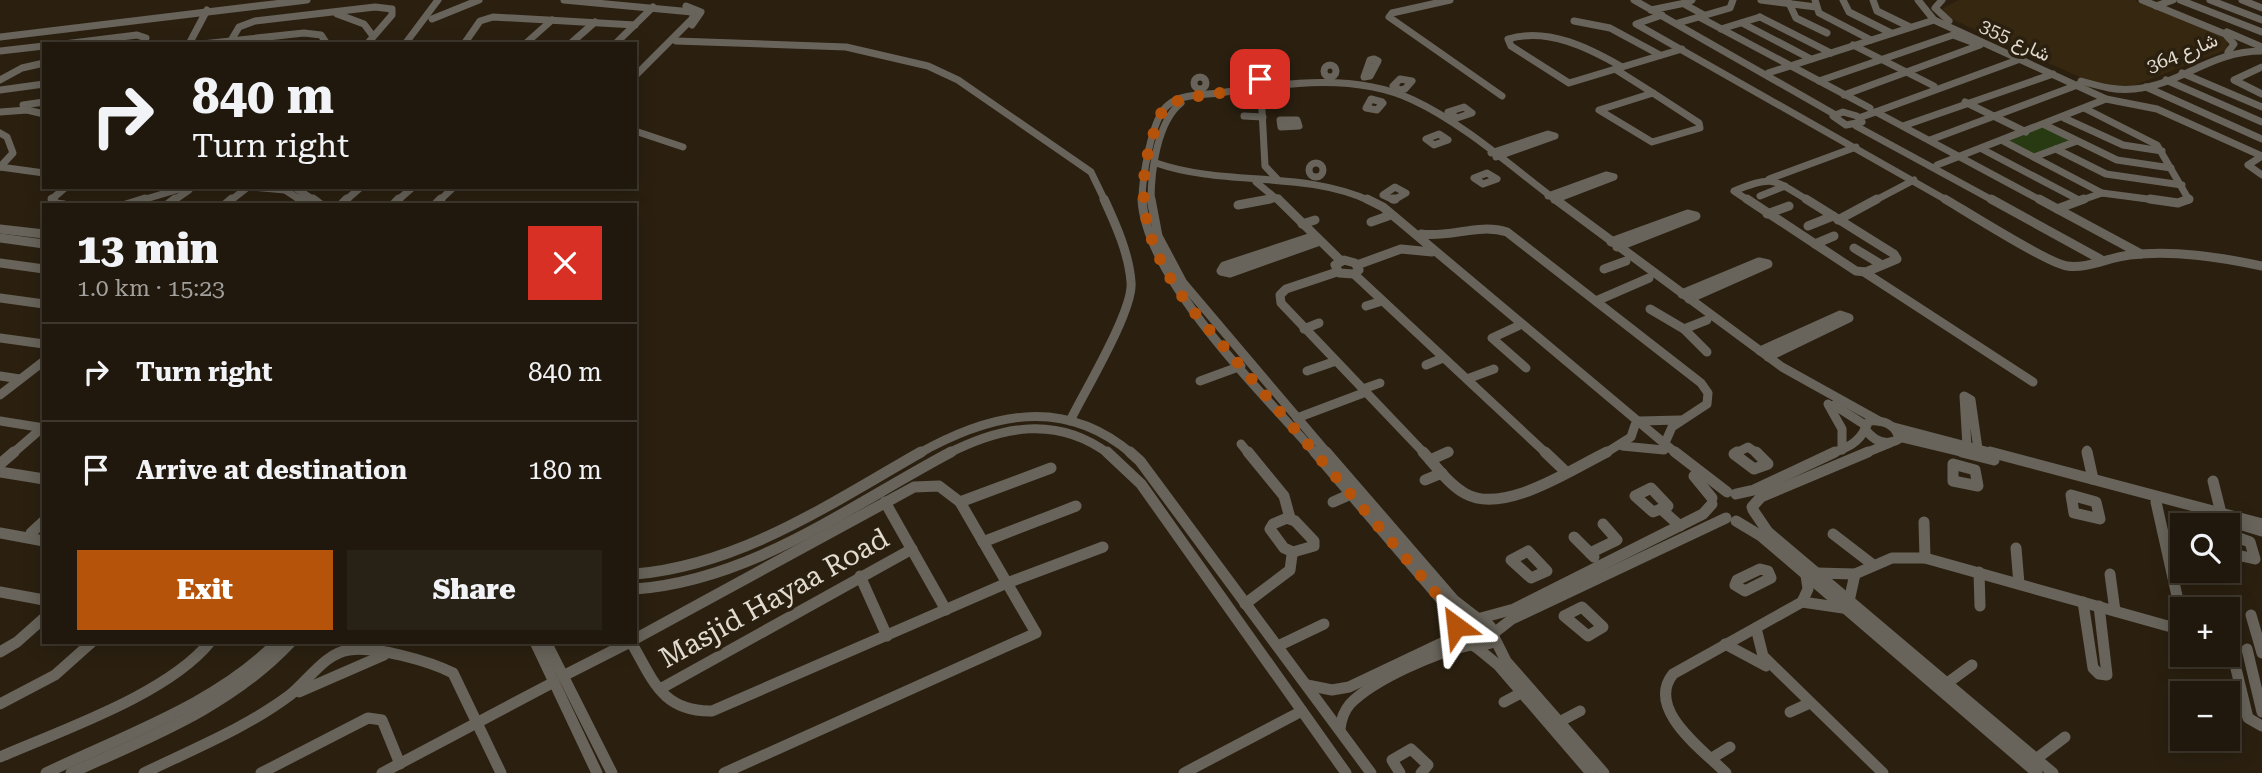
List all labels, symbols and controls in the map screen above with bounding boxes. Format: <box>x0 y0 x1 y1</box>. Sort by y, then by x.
street label: شارع 355 <box>1976 14 2054 67</box>
street label: شارع 364 <box>2143 28 2221 79</box>
pin <box>1230 49 1290 109</box>
icon: arrive <box>1241 60 1279 98</box>
text: 840 m <box>192 68 334 125</box>
icon: right <box>77 70 168 161</box>
text: Turn right <box>192 127 349 165</box>
text: 13 min <box>77 224 219 273</box>
button: close <box>528 226 602 300</box>
text: 1.0 km · 15:23 <box>77 275 225 302</box>
icon: right <box>77 353 115 391</box>
text: Turn right <box>136 357 272 387</box>
text: 840 m <box>528 357 602 387</box>
icon: arrive <box>77 451 115 489</box>
text: Arrive at destination <box>136 455 407 485</box>
text: 180 m <box>528 455 602 485</box>
map controls <box>2170 513 2240 751</box>
button: search <box>2170 513 2240 583</box>
street label: Masjid Hayaa Road <box>654 521 894 675</box>
button: Exit <box>77 550 333 630</box>
button: Share <box>347 550 602 630</box>
position arrow <box>1419 589 1493 663</box>
button: + <box>2170 597 2240 667</box>
button: − <box>2170 681 2240 751</box>

